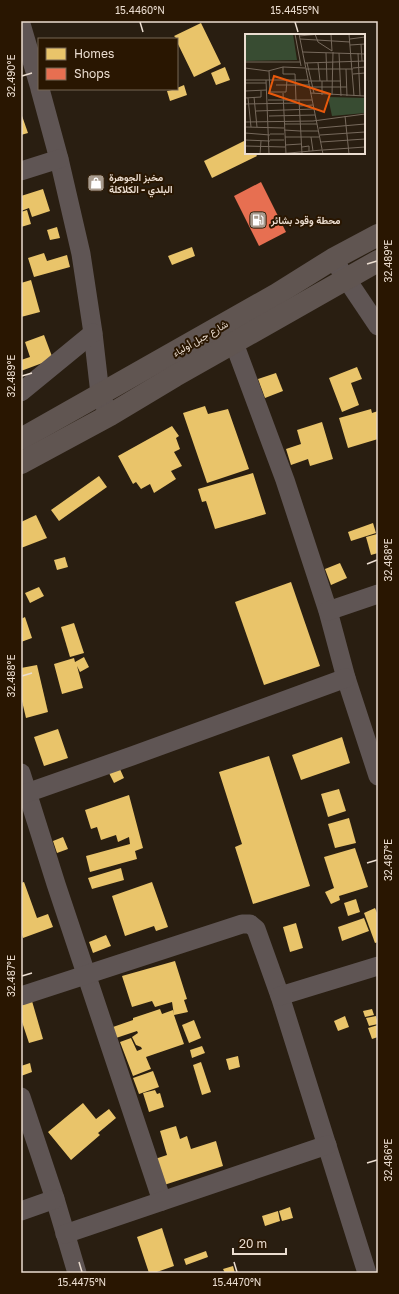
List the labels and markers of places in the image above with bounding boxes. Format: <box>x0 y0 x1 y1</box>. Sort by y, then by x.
place label: مخبز الجوهرة البلدي - الكلاكلة <box>109 171 173 198</box>
shop icon: مخبز الجوهرة البلدي - الكلاكلة <box>86 173 106 193</box>
fuel station icon: محطة وقود بشائر <box>248 210 268 230</box>
place label: محطة وقود بشائر <box>270 214 341 227</box>

